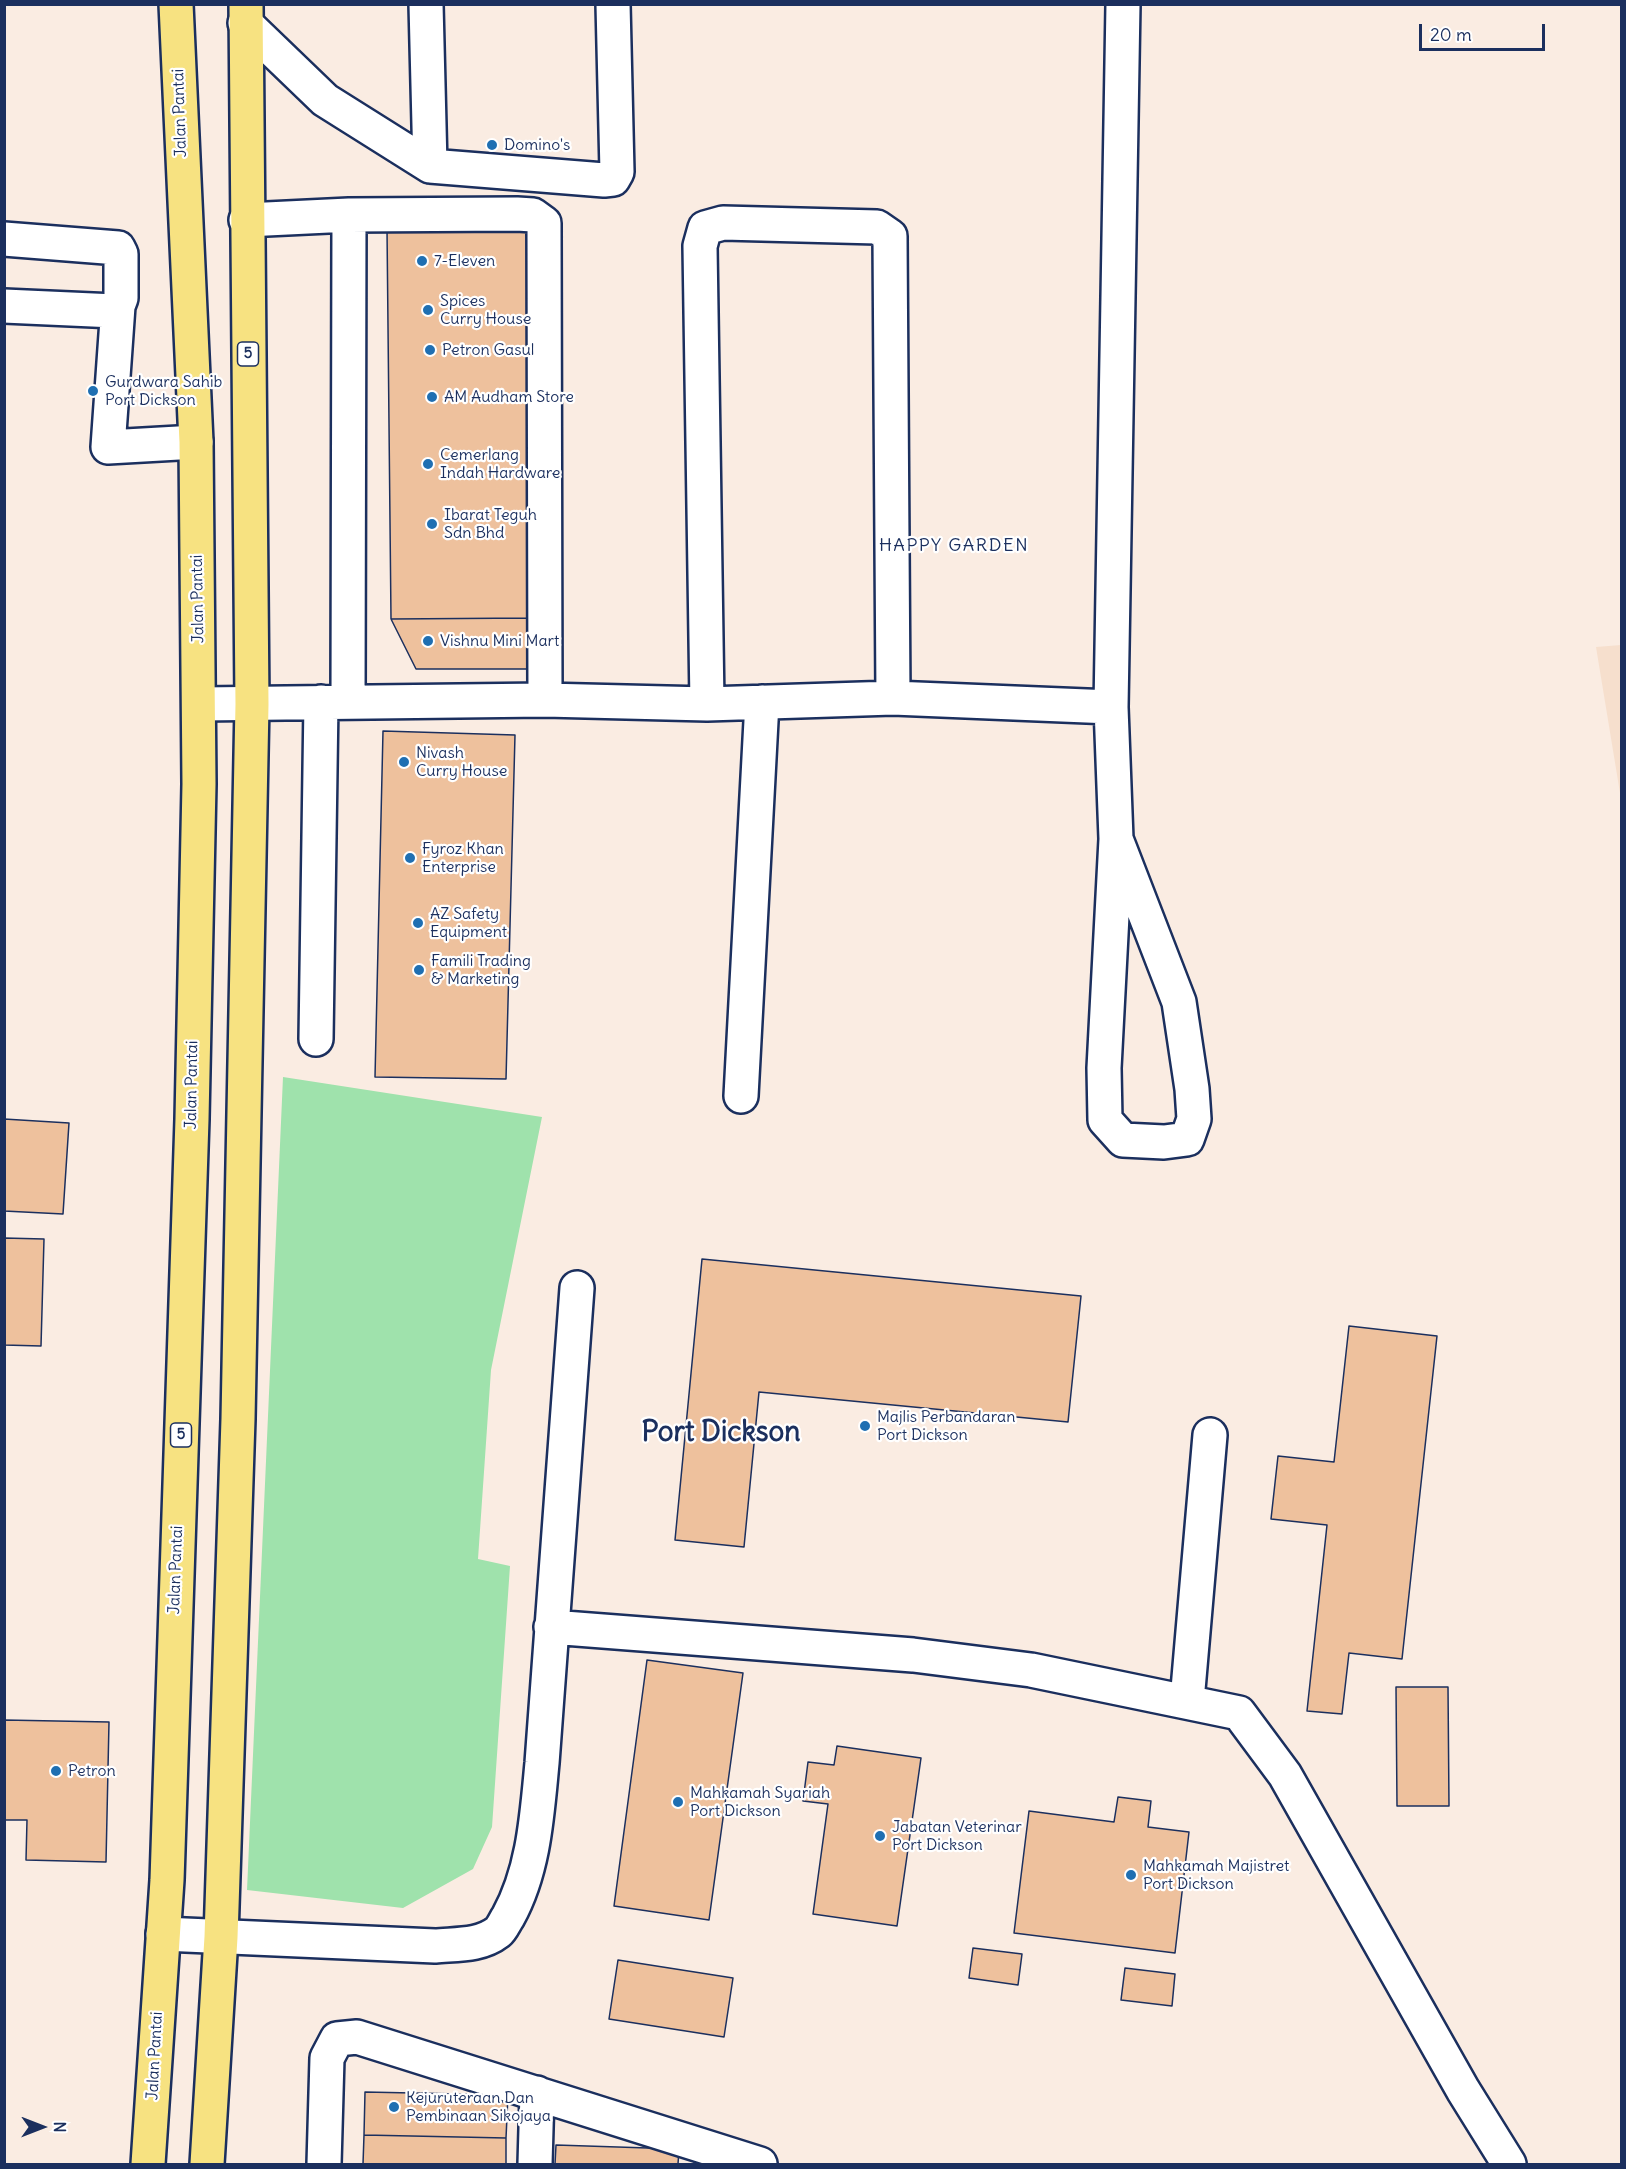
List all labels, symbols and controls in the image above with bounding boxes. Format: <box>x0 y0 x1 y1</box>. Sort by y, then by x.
scale bar <box>1422 12 1548 50</box>
text: 20 m <box>1430 23 1472 46</box>
street label: Jalan Pantai <box>169 68 191 158</box>
place label: Domino's <box>504 135 570 155</box>
marker: Domino's <box>485 138 499 152</box>
place label: 7-Eleven <box>434 251 495 271</box>
marker: 7-Eleven <box>415 254 429 268</box>
place label: Spices Curry House <box>440 291 531 329</box>
marker: Spices Curry House <box>421 303 435 317</box>
place label: Petron Gasul <box>442 340 534 360</box>
road number: 5 <box>238 342 258 366</box>
marker: Petron Gasul <box>423 343 437 357</box>
place label: Gurdwara Sahib Port Dickson <box>105 372 222 410</box>
marker: Gurdwara Sahib Port Dickson <box>86 384 100 398</box>
place label: AM Audham Store <box>444 387 574 407</box>
marker: AM Audham Store <box>425 390 439 404</box>
place label: Cemerlang Indah Hardware <box>440 445 560 483</box>
marker: Cemerlang Indah Hardware <box>421 457 435 471</box>
place label: Ibarat Teguh Sdn Bhd <box>444 505 537 543</box>
marker: Ibarat Teguh Sdn Bhd <box>425 517 439 531</box>
district label: HAPPY GARDEN <box>879 535 1029 557</box>
street label: Jalan Pantai <box>188 555 208 643</box>
place label: Vishnu Mini Mart <box>440 631 560 651</box>
marker: Vishnu Mini Mart <box>421 634 435 648</box>
place label: Nivash Curry House <box>416 743 507 781</box>
marker: Nivash Curry House <box>397 755 411 769</box>
place label: Fyroz Khan Enterprise <box>422 839 504 877</box>
marker: Fyroz Khan Enterprise <box>403 851 417 865</box>
place label: AZ Safety Equipment <box>430 904 507 942</box>
marker: AZ Safety Equipment <box>411 916 425 930</box>
place label: Famili Trading & Marketing <box>431 951 531 989</box>
marker: Famili Trading & Marketing <box>412 963 426 977</box>
street label: Jalan Pantai <box>182 1041 202 1129</box>
place label: Majlis Perbandaran Port Dickson <box>877 1407 1016 1445</box>
district label: Port Dickson <box>642 1416 800 1450</box>
marker: Majlis Perbandaran Port Dickson <box>858 1419 872 1433</box>
road number: 5 <box>170 1423 192 1447</box>
street label: Jalan Pantai <box>165 1525 187 1615</box>
place label: Petron <box>68 1761 116 1781</box>
marker: Petron <box>49 1764 63 1778</box>
place label: Mahkamah Syariah Port Dickson <box>690 1783 830 1821</box>
marker: Mahkamah Syariah Port Dickson <box>671 1795 685 1809</box>
place label: Jabatan Veterinar Port Dickson <box>892 1817 1022 1855</box>
marker: Jabatan Veterinar Port Dickson <box>873 1829 887 1843</box>
place label: Mahkamah Majistret Port Dickson <box>1143 1856 1290 1894</box>
marker: Mahkamah Majistret Port Dickson <box>1124 1868 1138 1882</box>
street label: Jalan Pantai <box>143 2011 167 2101</box>
place label: Kejuruteraan Dan Pembinaan Sikojaya <box>406 2088 551 2126</box>
north arrow <box>12 2097 72 2157</box>
marker: Kejuruteraan Dan Pembinaan Sikojaya <box>387 2100 401 2114</box>
text: N <box>50 2121 70 2133</box>

